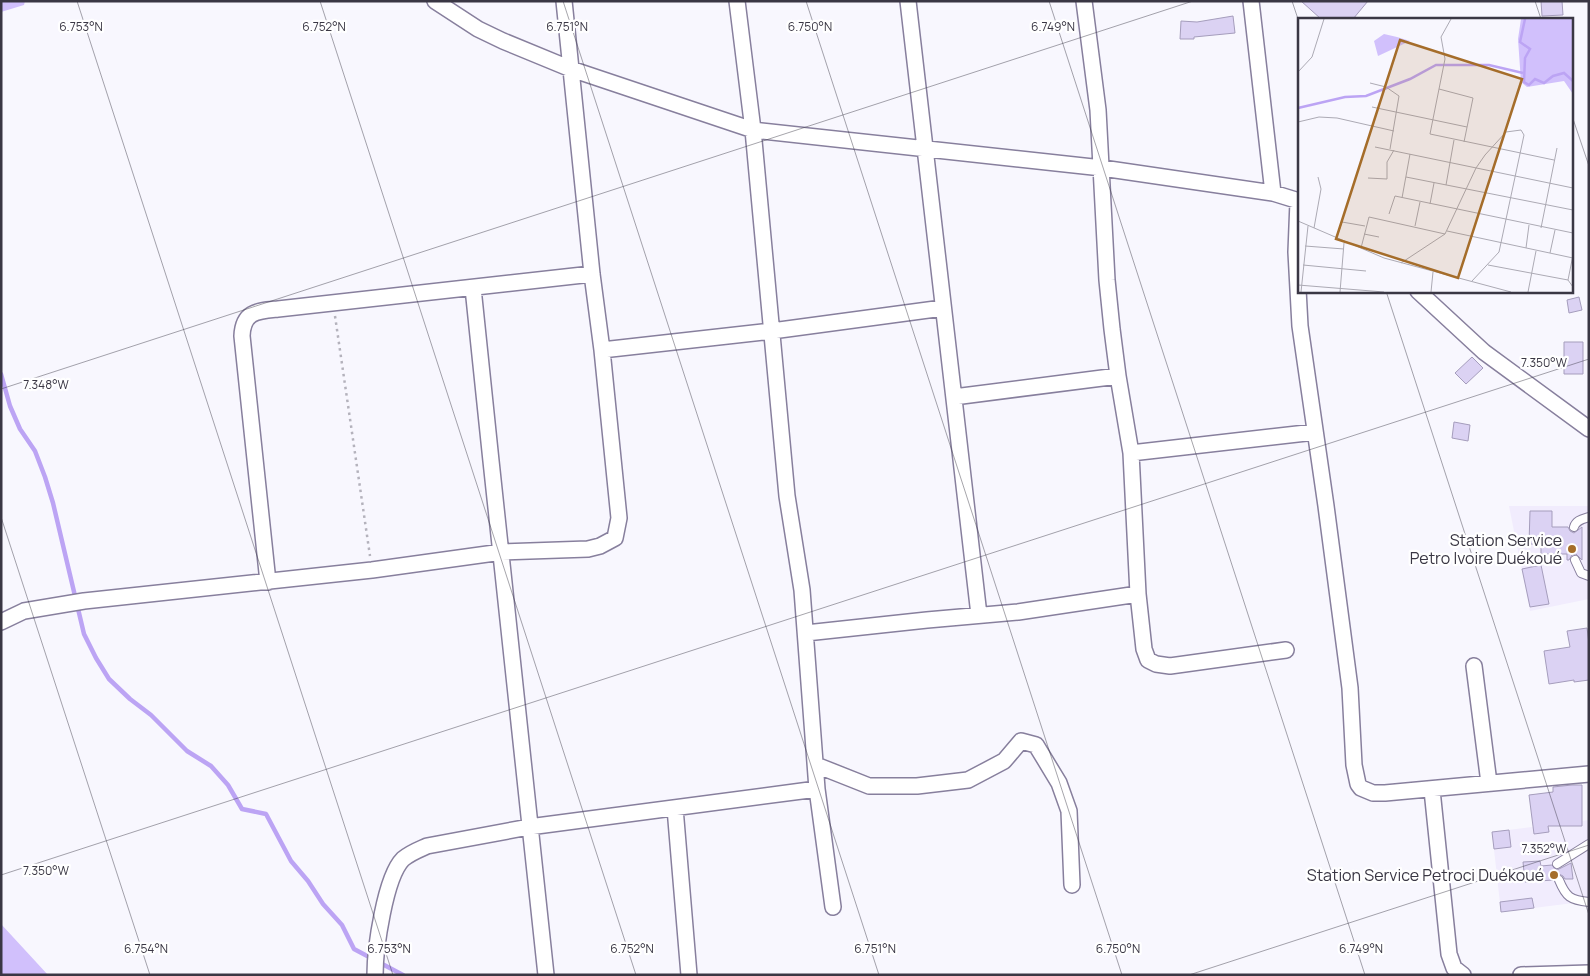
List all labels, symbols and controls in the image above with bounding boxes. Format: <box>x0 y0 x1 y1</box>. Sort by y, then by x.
text: 6.753°N <box>59 18 103 35</box>
text: 6.752°N <box>302 18 346 35</box>
text: 6.751°N <box>546 18 588 35</box>
text: 6.750°N <box>788 18 832 35</box>
text: 6.749°N <box>1031 18 1075 35</box>
inset map <box>1298 18 1572 292</box>
text: 7.350°W <box>1521 354 1568 371</box>
text: 7.348°W <box>23 376 70 393</box>
place label: Station Service Petro Ivoire Duékoué <box>1410 529 1562 569</box>
marker: Station Service Petro Ivoire Duékoué <box>1566 543 1578 555</box>
text: 7.352°W <box>1522 840 1567 857</box>
text: 7.350°W <box>23 862 70 879</box>
place label: Station Service Petroci Duékoué <box>1307 864 1544 886</box>
marker: Station Service Petroci Duékoué <box>1548 869 1560 881</box>
text: 6.754°N <box>124 940 168 957</box>
text: 6.753°N <box>367 940 411 957</box>
text: 6.752°N <box>610 940 654 957</box>
text: 6.751°N <box>854 940 896 957</box>
text: 6.750°N <box>1096 940 1140 957</box>
text: 6.749°N <box>1339 940 1383 957</box>

